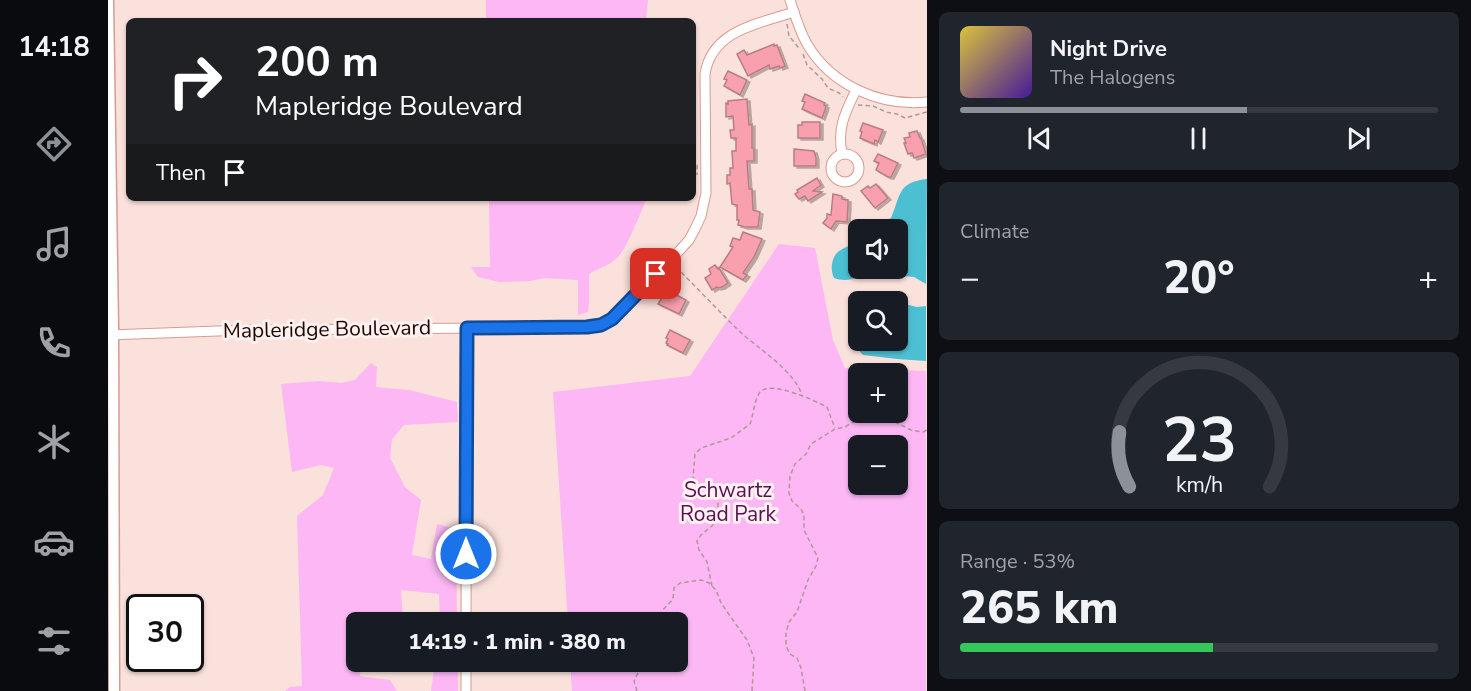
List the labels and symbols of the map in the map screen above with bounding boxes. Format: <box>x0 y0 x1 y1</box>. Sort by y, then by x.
pin <box>630 248 681 299</box>
street label: Mapleridge Boulevard <box>223 313 431 345</box>
park label: Schwartz Road Park <box>680 476 777 528</box>
position arrow <box>434 522 498 586</box>
speed limit sign: 30 <box>126 594 204 672</box>

